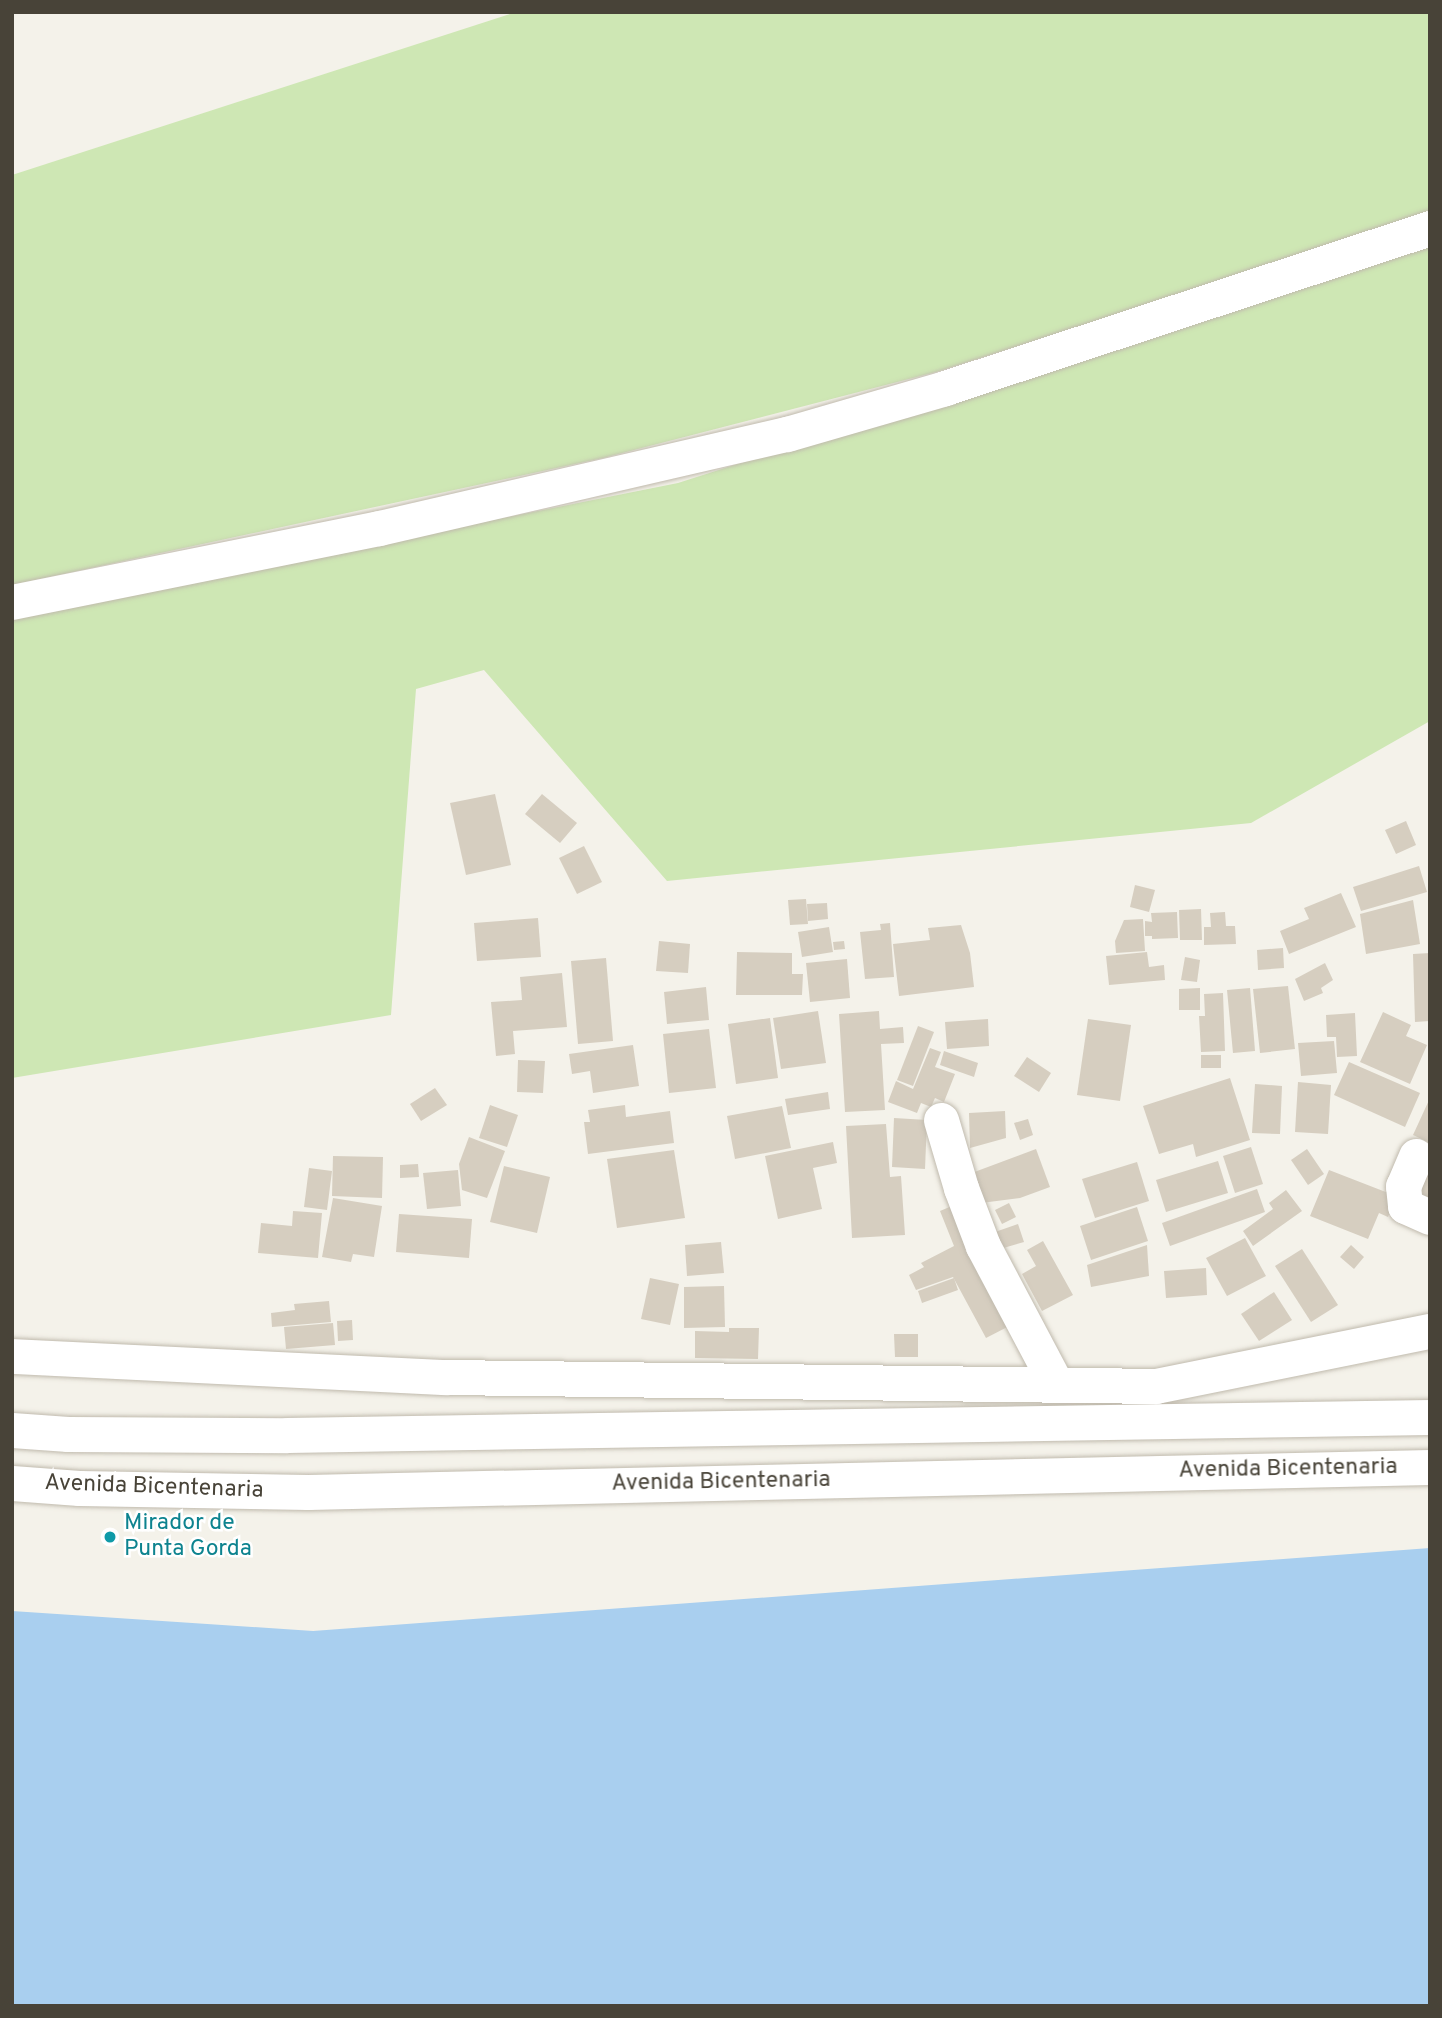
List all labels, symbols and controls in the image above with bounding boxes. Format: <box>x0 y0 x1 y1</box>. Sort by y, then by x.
street label: Avenida Bicentenaria <box>1178 1454 1398 1486</box>
street label: Avenida Bicentenaria <box>611 1467 831 1499</box>
street label: Avenida Bicentenaria <box>44 1470 264 1506</box>
place label: Mirador de Punta Gorda <box>124 1510 252 1564</box>
marker: Mirador de Punta Gorda <box>102 1529 118 1545</box>

